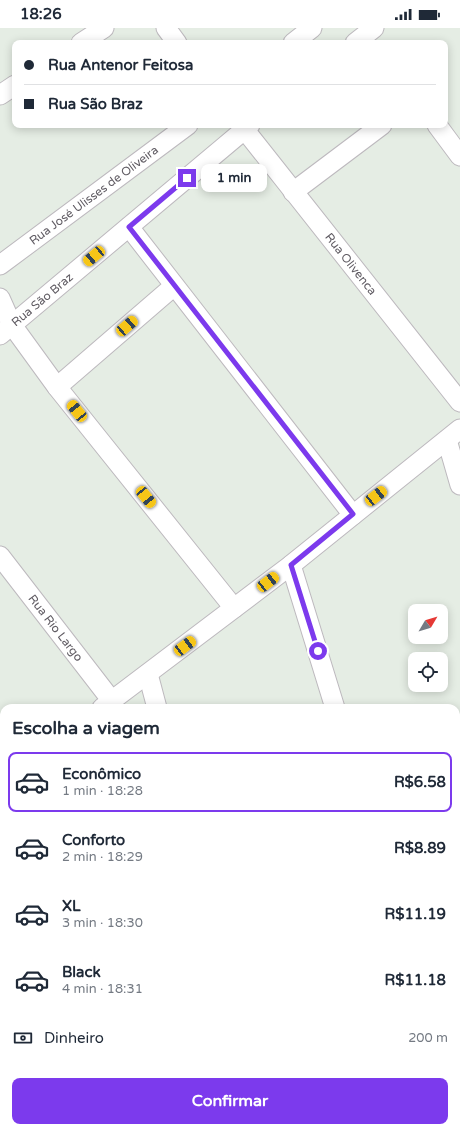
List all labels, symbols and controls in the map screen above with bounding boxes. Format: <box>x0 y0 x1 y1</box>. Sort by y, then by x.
text: 18:26 <box>20 5 62 23</box>
text: Rua Antenor Feitosa <box>48 56 193 74</box>
text: Rua São Braz <box>48 95 143 113</box>
street label: Rua José Ulisses de Oliveira <box>27 143 161 248</box>
callout: 1 min <box>201 164 267 192</box>
route end <box>178 169 196 187</box>
text: 1 min <box>217 170 251 186</box>
street label: Rua Olivenca <box>322 230 379 298</box>
car <box>81 244 107 268</box>
street label: Rua São Braz <box>9 270 76 329</box>
car <box>114 314 140 338</box>
car <box>65 398 89 424</box>
car <box>134 484 158 510</box>
car <box>363 484 389 508</box>
car <box>255 570 281 594</box>
street label: Rua Rio Largo <box>25 592 86 664</box>
north arrow <box>408 604 448 644</box>
map controls <box>408 604 448 692</box>
car <box>172 634 198 658</box>
route start <box>309 642 327 660</box>
button: locate <box>408 652 448 692</box>
text: Escolha a viagem <box>12 717 160 739</box>
icon: car <box>14 764 50 800</box>
text: Econômico <box>62 765 141 783</box>
text: R$6.58 <box>394 773 446 791</box>
text: 1 min · 18:28 <box>62 783 143 799</box>
icon: car <box>14 830 50 866</box>
text: Conforto <box>62 831 125 849</box>
text: R$8.89 <box>394 839 446 857</box>
text: 2 min · 18:29 <box>62 849 143 865</box>
icon: car <box>14 896 50 932</box>
text: XL <box>62 897 81 915</box>
text: R$11.19 <box>384 905 446 923</box>
text: 3 min · 18:30 <box>62 915 143 931</box>
icon: car <box>14 962 50 998</box>
text: Black <box>62 963 101 981</box>
text: R$11.18 <box>384 971 446 989</box>
text: 4 min · 18:31 <box>62 981 143 997</box>
icon: cash <box>12 1027 34 1049</box>
text: Dinheiro <box>44 1029 104 1047</box>
text: 200 m <box>408 1030 448 1046</box>
button: Confirmar <box>12 1078 448 1124</box>

